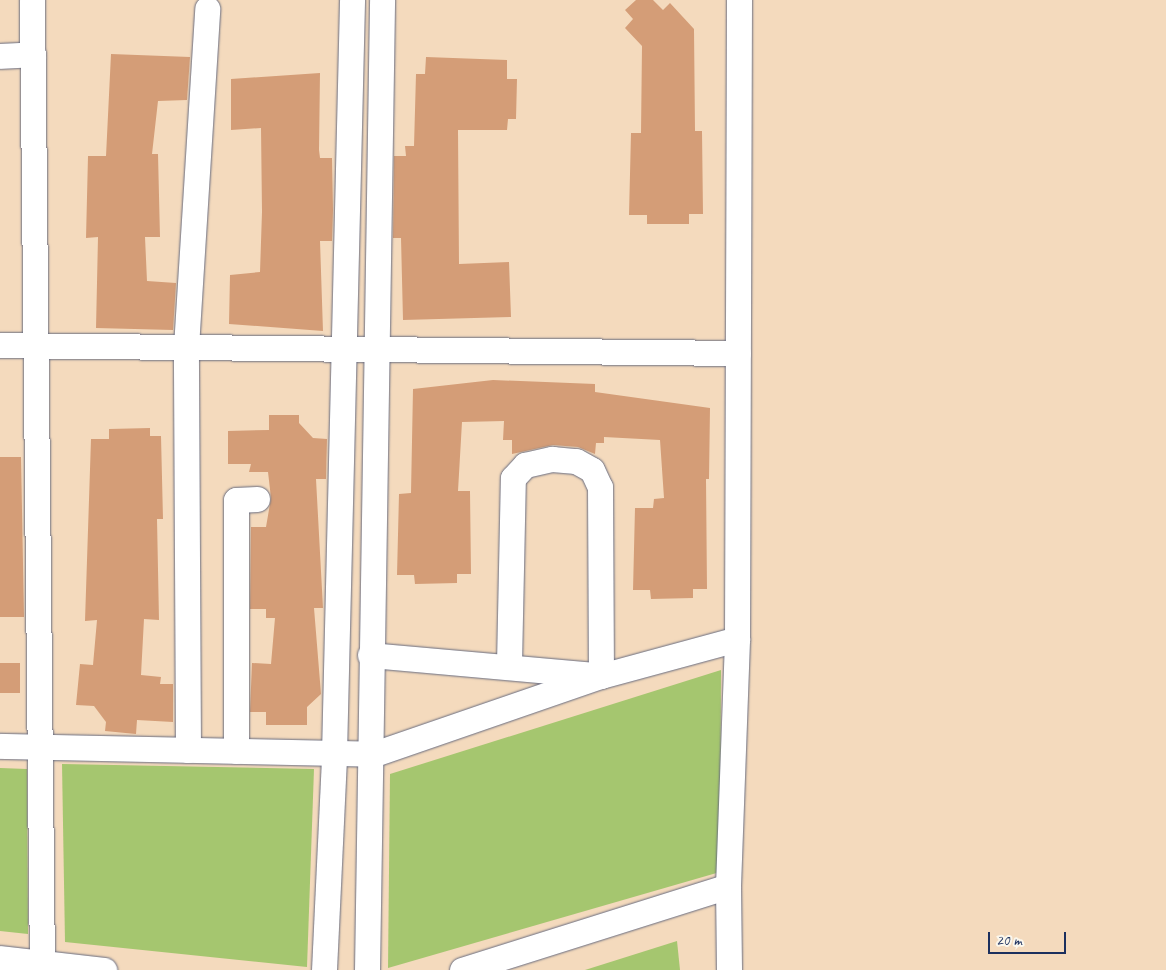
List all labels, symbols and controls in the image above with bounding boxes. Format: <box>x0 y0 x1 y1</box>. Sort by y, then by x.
scale bar <box>991 922 1068 954</box>
text: 20 m <box>996 931 1022 950</box>

